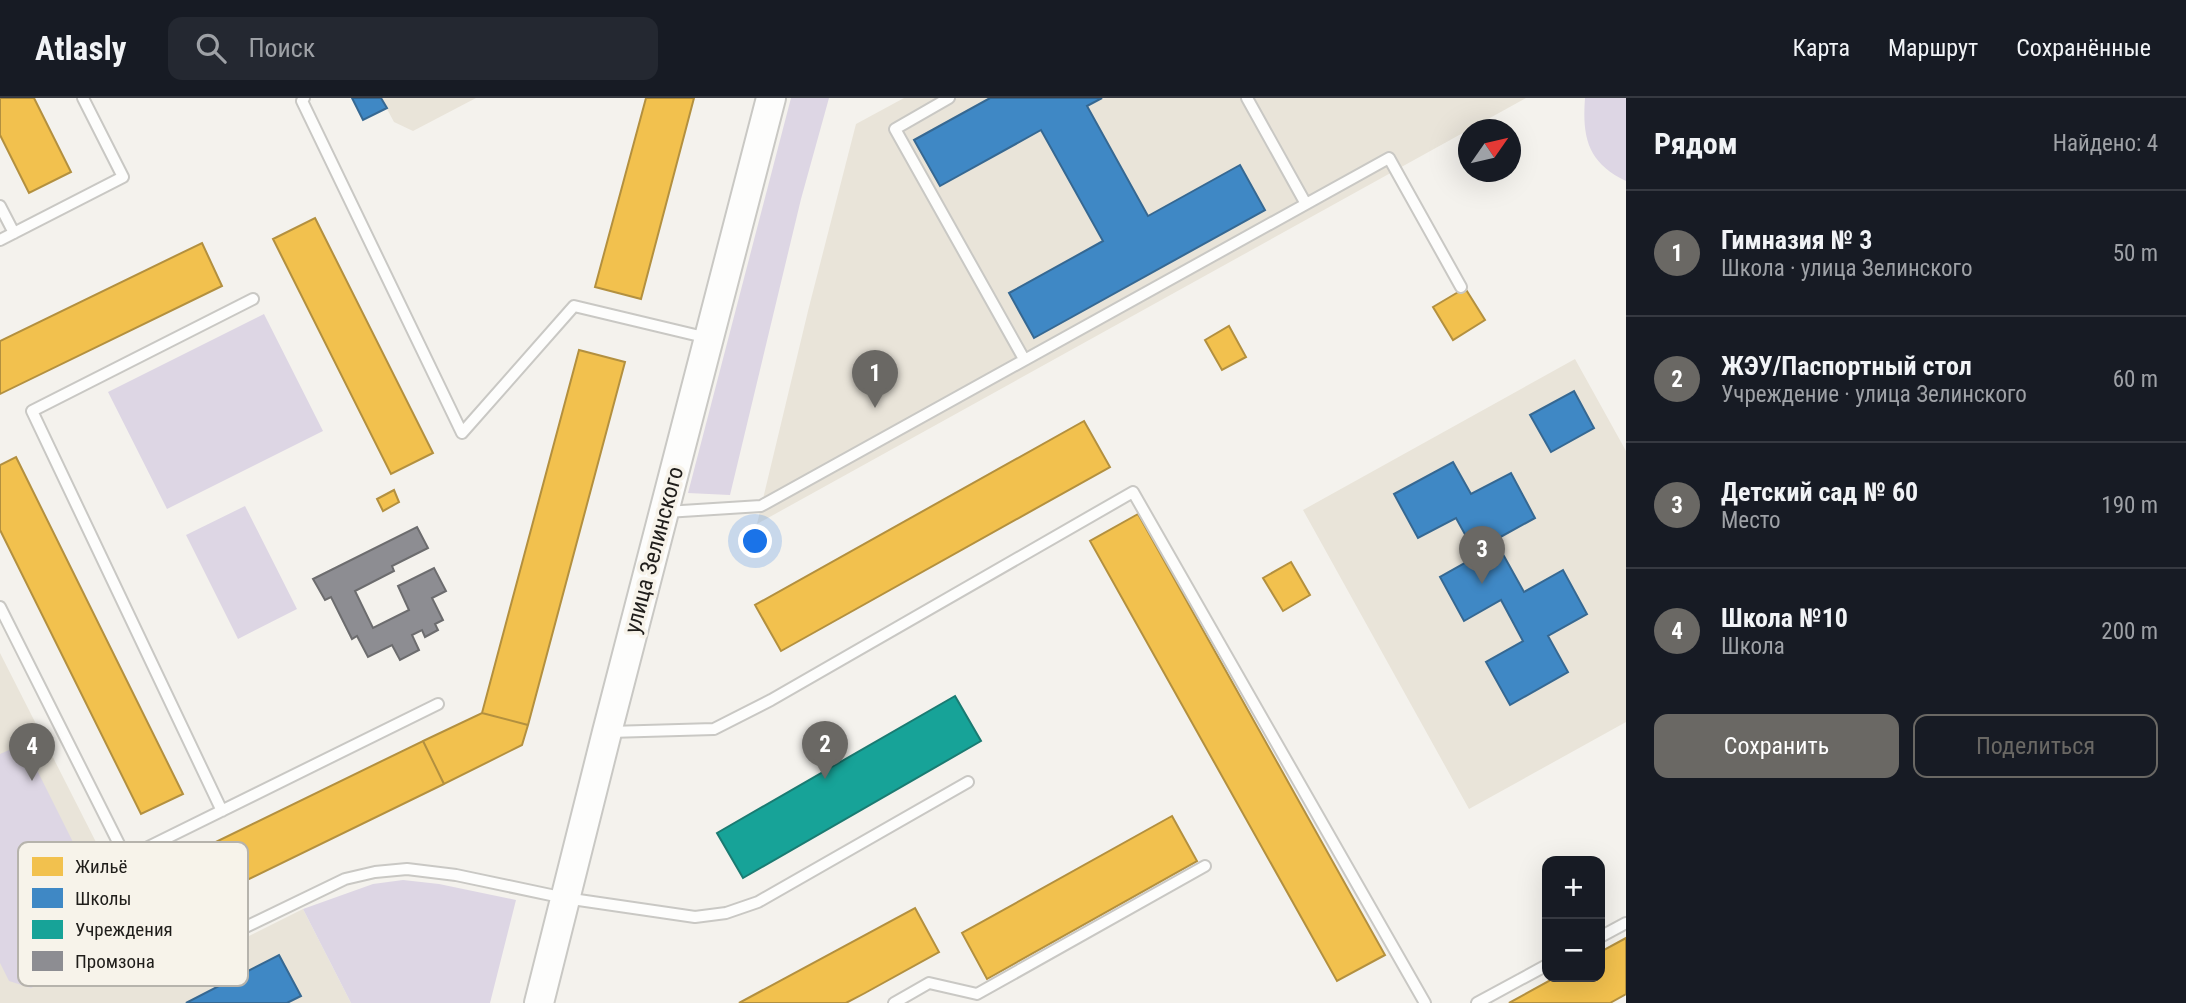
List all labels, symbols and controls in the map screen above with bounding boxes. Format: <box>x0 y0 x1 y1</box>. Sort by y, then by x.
search box <box>168 17 658 80</box>
text: Atlasly <box>35 29 126 68</box>
icon: search <box>192 29 230 67</box>
text: Поиск <box>248 33 315 63</box>
text: Карта <box>1793 34 1850 62</box>
text: Маршрут <box>1888 34 1978 62</box>
text: Сохранённые <box>2016 34 2151 62</box>
north arrow <box>1458 119 1521 182</box>
text: Рядом <box>1654 126 1738 161</box>
text: Найдено: 4 <box>2053 130 2158 157</box>
text: Гимназия № 3 <box>1721 225 1872 255</box>
text: 1 <box>1671 240 1683 267</box>
text: 50 m <box>2113 240 2158 267</box>
text: Школа · улица Зелинского <box>1721 255 1972 282</box>
pin: 1 <box>852 350 898 408</box>
text: ЖЭУ/Паспортный стол <box>1721 351 1972 381</box>
text: 2 <box>1671 366 1683 393</box>
text: 60 m <box>2113 366 2158 393</box>
text: Учреждение · улица Зелинского <box>1721 381 2027 408</box>
street label: улица Зелинского <box>619 464 689 636</box>
text: Детский сад № 60 <box>1721 477 1918 507</box>
text: 3 <box>1671 492 1683 519</box>
text: 190 m <box>2101 492 2158 519</box>
text: Место <box>1721 507 1781 534</box>
your location <box>738 524 772 558</box>
pin: 3 <box>1459 526 1505 584</box>
text: Школа №10 <box>1721 603 1848 633</box>
text: 4 <box>1671 618 1683 645</box>
text: 200 m <box>2101 618 2158 645</box>
text: Школа <box>1721 633 1785 660</box>
button: Сохранить <box>1654 714 1899 778</box>
button: Поделиться <box>1913 714 2158 778</box>
pin: 2 <box>802 721 848 779</box>
pin: 4 <box>9 723 55 781</box>
legend <box>18 842 248 986</box>
text: Жильё <box>75 855 127 878</box>
map controls <box>1542 856 1605 982</box>
button: + <box>1542 856 1605 919</box>
text: Школы <box>75 887 131 910</box>
text: Учреждения <box>75 918 173 941</box>
button: − <box>1542 919 1605 982</box>
text: Промзона <box>75 950 155 973</box>

